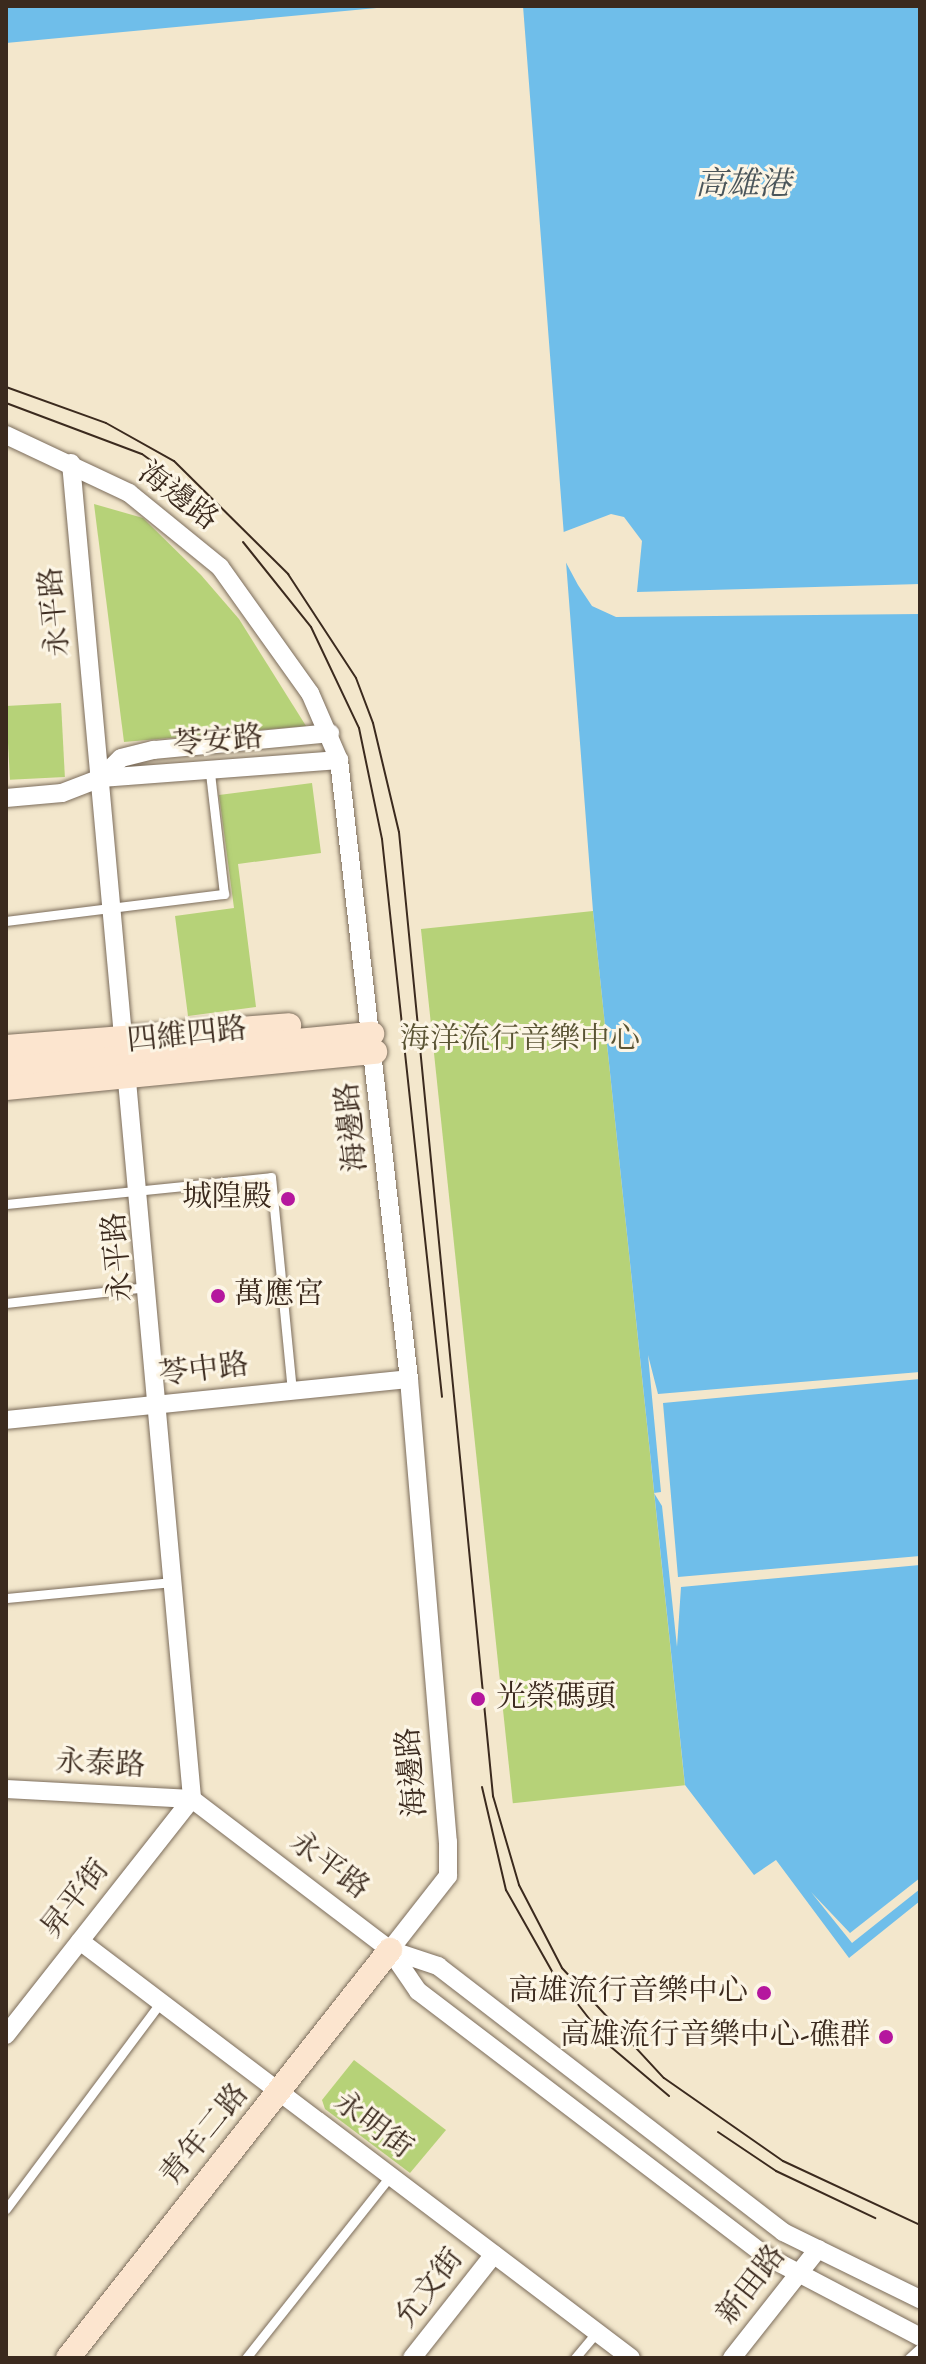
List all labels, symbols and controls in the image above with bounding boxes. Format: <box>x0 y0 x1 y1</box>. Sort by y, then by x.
water label: 高雄港 <box>695 167 791 205</box>
street label: 海邊路 <box>130 457 224 539</box>
street label: 永平路 <box>35 566 79 658</box>
street label: 苓安路 <box>172 721 264 765</box>
street label: 四維四路 <box>125 1013 249 1061</box>
park label: 海洋流行音樂中心 <box>400 1023 640 1059</box>
street label: 海邊路 <box>331 1080 377 1174</box>
place label: 城隍殿 <box>182 1181 272 1217</box>
marker: 城隍殿 <box>279 1190 297 1208</box>
street label: 永平路 <box>98 1211 142 1303</box>
place label: 萬應宮 <box>234 1278 324 1314</box>
marker: 萬應宮 <box>209 1287 227 1305</box>
street label: 苓中路 <box>157 1349 251 1395</box>
place label: 光榮碼頭 <box>496 1681 616 1717</box>
marker: 光榮碼頭 <box>467 1688 489 1710</box>
street label: 海邊路 <box>392 1726 436 1818</box>
street label: 永泰路 <box>54 1746 146 1786</box>
street label: 永平路 <box>281 1826 375 1908</box>
street label: 昇平街 <box>35 1853 119 1947</box>
place label: 高雄流行音樂中心 <box>508 1975 748 2011</box>
marker: 高雄流行音樂中心 <box>755 1984 773 2002</box>
place label: 高雄流行音樂中心-礁群 <box>560 2019 870 2055</box>
marker: 高雄流行音樂中心-礁群 <box>877 2028 895 2046</box>
street label: 青年二路 <box>154 2078 258 2194</box>
street label: 永明街 <box>325 2086 419 2168</box>
street label: 新田路 <box>711 2239 795 2333</box>
street label: 允文街 <box>389 2242 473 2336</box>

